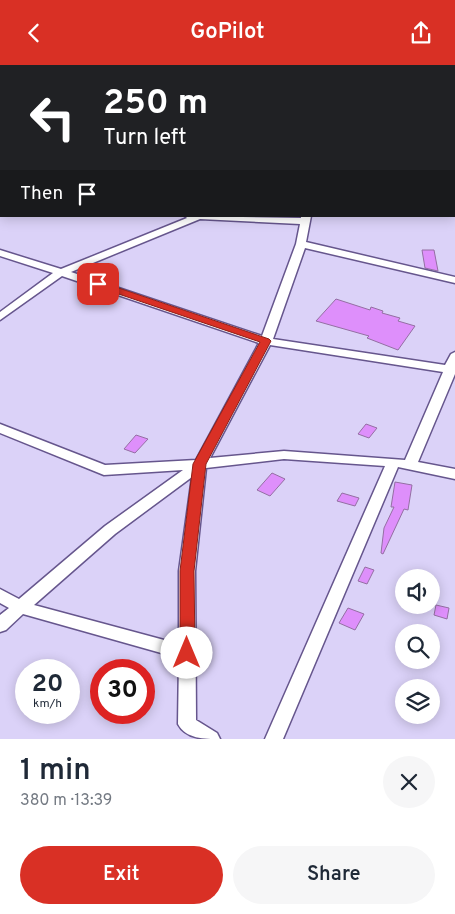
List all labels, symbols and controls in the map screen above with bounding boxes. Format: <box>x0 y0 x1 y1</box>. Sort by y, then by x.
icon: back <box>20 19 48 47</box>
text: GoPilot <box>190 19 265 46</box>
icon: share <box>407 19 435 47</box>
text: 250 m <box>103 82 208 126</box>
icon: left <box>20 85 85 150</box>
text: Turn left <box>103 125 186 152</box>
icon: arrive <box>73 180 101 208</box>
text: Then <box>20 182 63 206</box>
pin <box>77 263 119 305</box>
icon: arrive <box>84 270 112 298</box>
map controls <box>395 569 440 724</box>
button: sound <box>395 569 440 614</box>
button: search <box>395 624 440 669</box>
position arrow <box>160 626 212 678</box>
speed limit sign: 30 <box>90 659 155 724</box>
text: 20 <box>32 669 63 701</box>
button: layers <box>395 679 440 724</box>
text: km/h <box>33 696 62 712</box>
text: 1 min <box>20 753 91 790</box>
button: close <box>383 756 435 808</box>
text: 380 m · 13:39 <box>20 791 112 811</box>
button: Exit <box>20 846 223 904</box>
button: Share <box>233 846 435 904</box>

